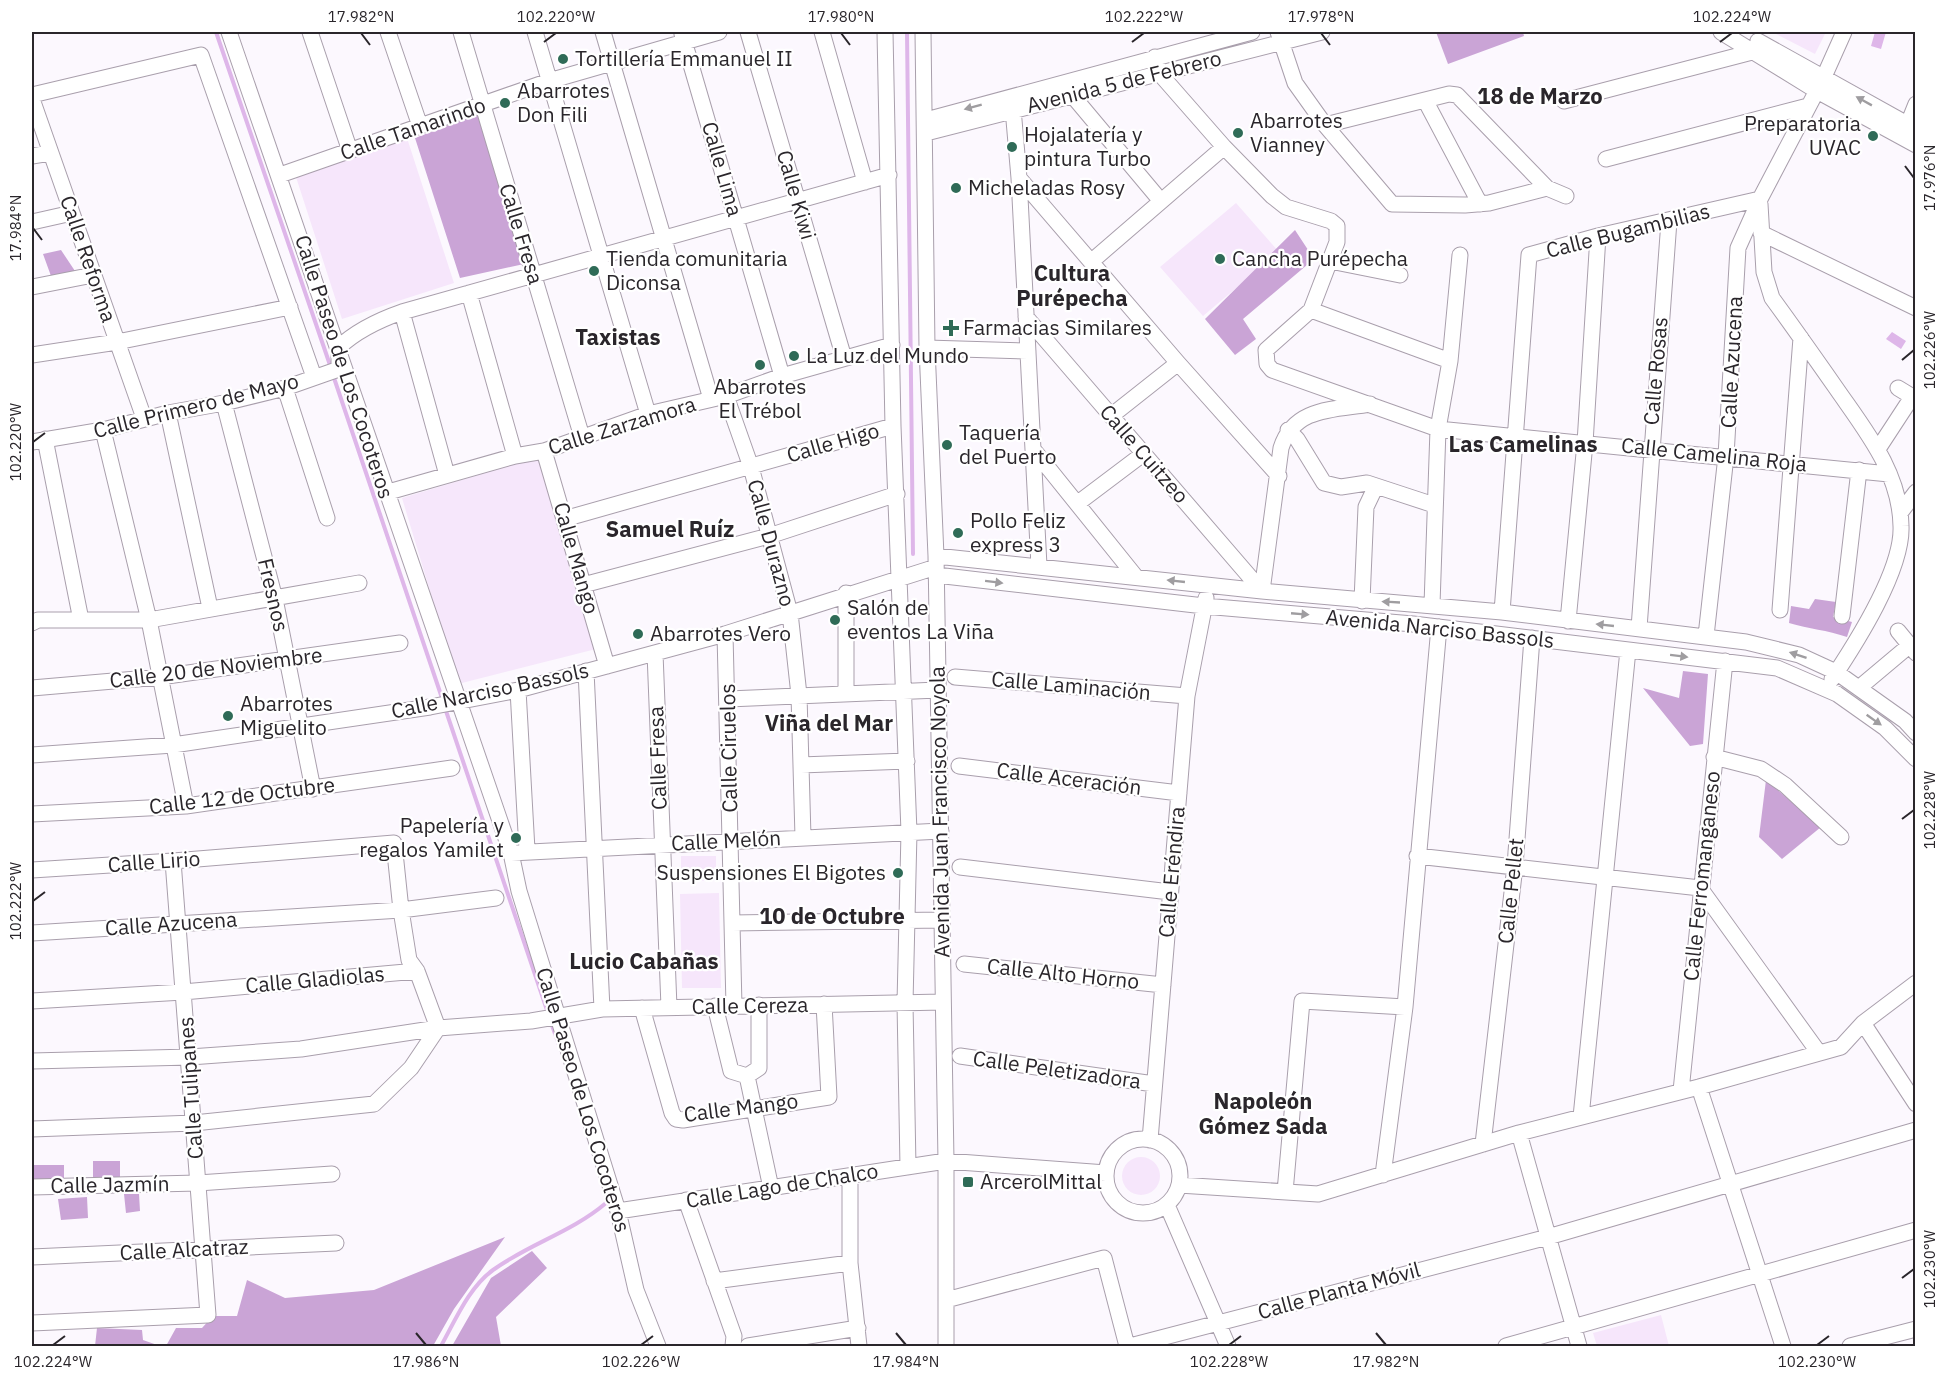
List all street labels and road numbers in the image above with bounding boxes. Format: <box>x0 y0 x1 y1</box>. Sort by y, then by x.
street label: Avenida 5 de Febrero <box>1023 43 1224 119</box>
street label: Calle Tamarindo <box>336 90 489 166</box>
street label: Calle Lima <box>696 118 750 219</box>
street label: Calle Kiwi <box>771 147 823 243</box>
street label: Calle Fresa <box>493 180 551 288</box>
street label: Calle Reforma <box>54 191 124 326</box>
street label: Calle Bugambilias <box>1543 196 1713 264</box>
street label: Calle Paseo de Los Cocoteros <box>289 231 401 502</box>
street label: Calle Azucena <box>1714 295 1748 429</box>
street label: Calle Rosas <box>1636 316 1674 426</box>
street label: Calle Primero de Mayo <box>90 366 301 444</box>
street label: Calle Zarzamora <box>544 389 699 461</box>
street label: Calle Cuitzeo <box>1094 398 1195 509</box>
street label: Calle Higo <box>783 416 882 469</box>
street label: Calle Camelina Roja <box>1620 430 1808 478</box>
street label: Calle Durazno <box>742 476 802 609</box>
street label: Calle Mango <box>548 499 606 617</box>
street label: Fresnos <box>252 555 296 634</box>
street label: Avenida Narciso Bassols <box>1324 602 1556 654</box>
street label: Calle 20 de Noviembre <box>108 640 324 694</box>
street label: Calle Narciso Bassols <box>388 655 591 725</box>
street label: Calle Laminación <box>990 664 1152 706</box>
street label: Avenida Juan Francisco Noyola <box>922 666 956 958</box>
street label: Calle Ciruelos <box>713 683 743 813</box>
street label: Calle Fresa <box>641 706 673 810</box>
street label: Calle Aceración <box>995 755 1143 801</box>
street label: Calle Ferromanganeso <box>1676 769 1726 982</box>
street label: Calle 12 de Octubre <box>147 770 336 820</box>
street label: Calle Eréndira <box>1151 805 1191 939</box>
street label: Calle Melón <box>670 823 782 857</box>
street label: Calle Pellet <box>1491 837 1529 945</box>
street label: Calle Lirio <box>107 844 201 878</box>
street label: Calle Azucena <box>104 904 238 942</box>
street label: Calle Alto Horno <box>985 951 1141 995</box>
street label: Calle Gladiolas <box>244 959 386 999</box>
street label: Calle Paseo de Los Cocoteros <box>530 964 638 1236</box>
street label: Calle Cereza <box>691 990 809 1020</box>
street label: Calle Tulipanes <box>171 1016 209 1160</box>
street label: Calle Peletizadora <box>971 1043 1143 1095</box>
street label: Calle Mango <box>682 1086 800 1128</box>
street label: Calle Lago de Chalco <box>684 1156 880 1214</box>
street label: Calle Jazmín <box>50 1169 170 1199</box>
street label: Calle Alcatraz <box>119 1232 249 1266</box>
street label: Calle Planta Móvil <box>1254 1255 1423 1325</box>

